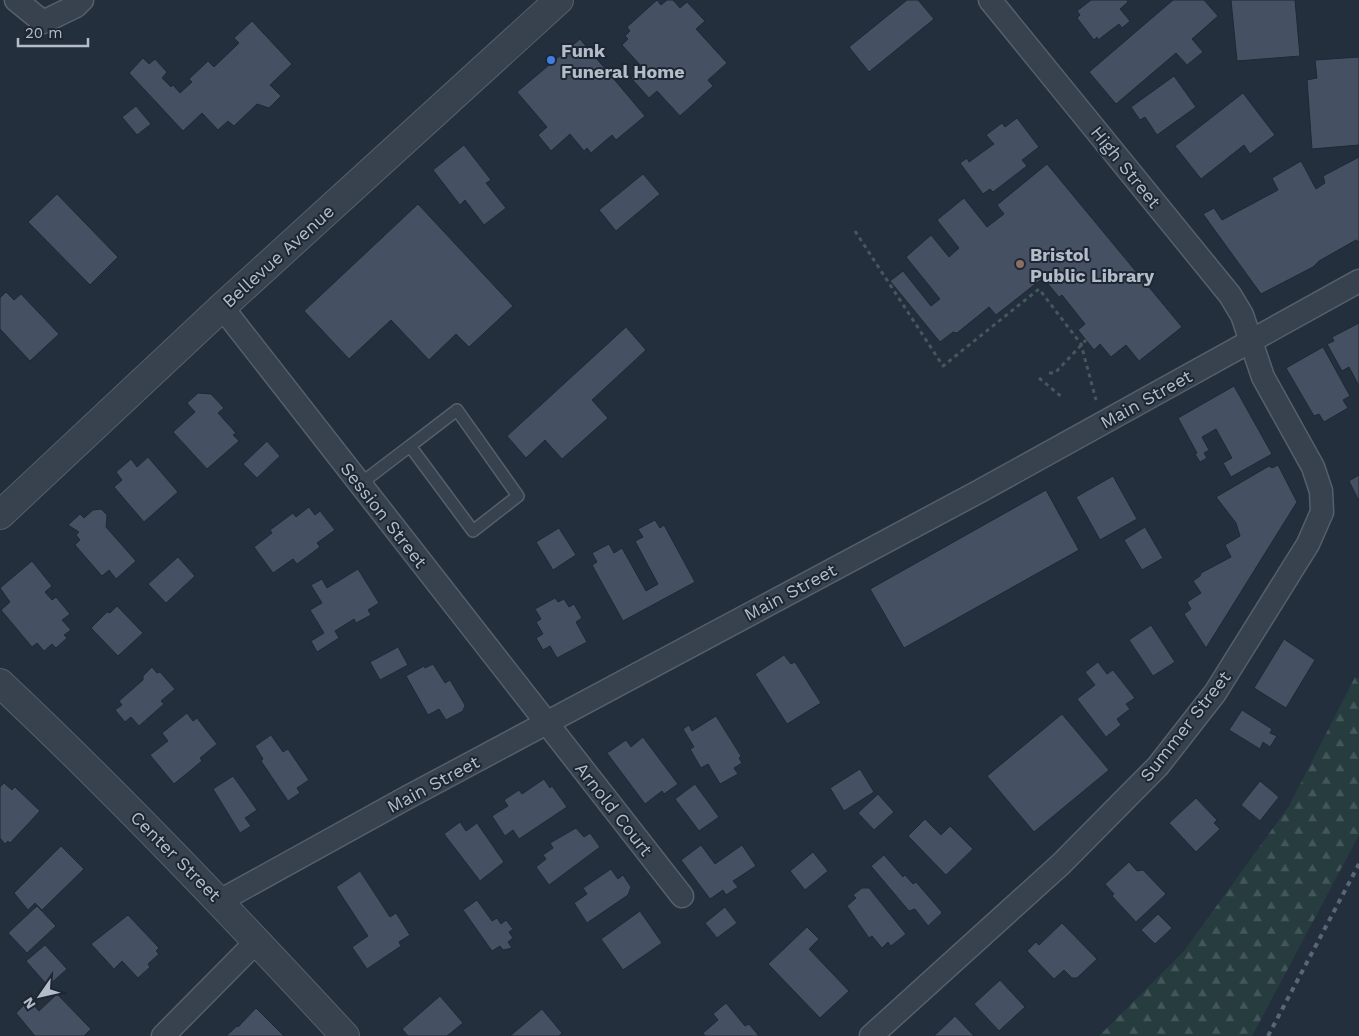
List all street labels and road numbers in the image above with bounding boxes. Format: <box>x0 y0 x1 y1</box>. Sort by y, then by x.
street label: High Street <box>1087 122 1166 212</box>
street label: Bellevue Avenue <box>218 200 338 312</box>
street label: Main Street <box>1096 365 1196 433</box>
street label: Session Street <box>336 458 432 572</box>
street label: Main Street <box>740 559 840 625</box>
street label: Summer Street <box>1135 666 1235 785</box>
street label: Main Street <box>383 751 483 817</box>
street label: Arnold Court <box>571 758 657 860</box>
street label: Center Street <box>127 807 226 906</box>

